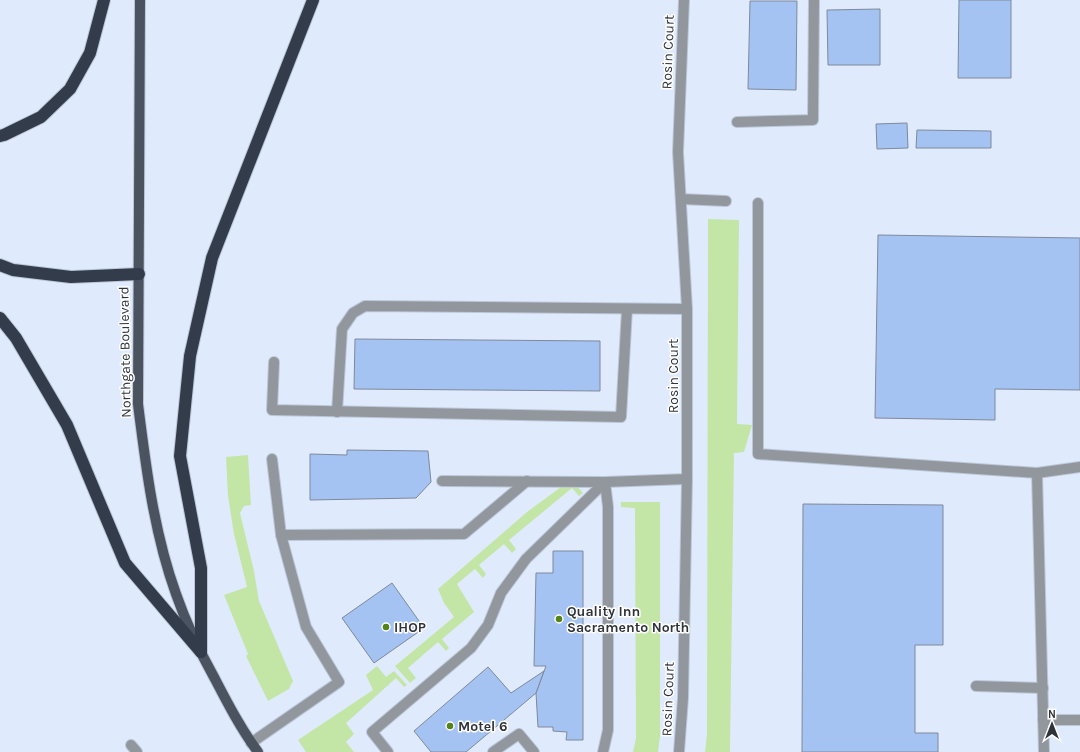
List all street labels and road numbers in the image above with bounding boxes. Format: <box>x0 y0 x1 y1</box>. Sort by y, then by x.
street label: Rosin Court <box>658 14 678 90</box>
street label: Northgate Boulevard <box>115 286 135 418</box>
street label: Rosin Court <box>665 339 682 413</box>
street label: Rosin Court <box>658 661 678 737</box>

